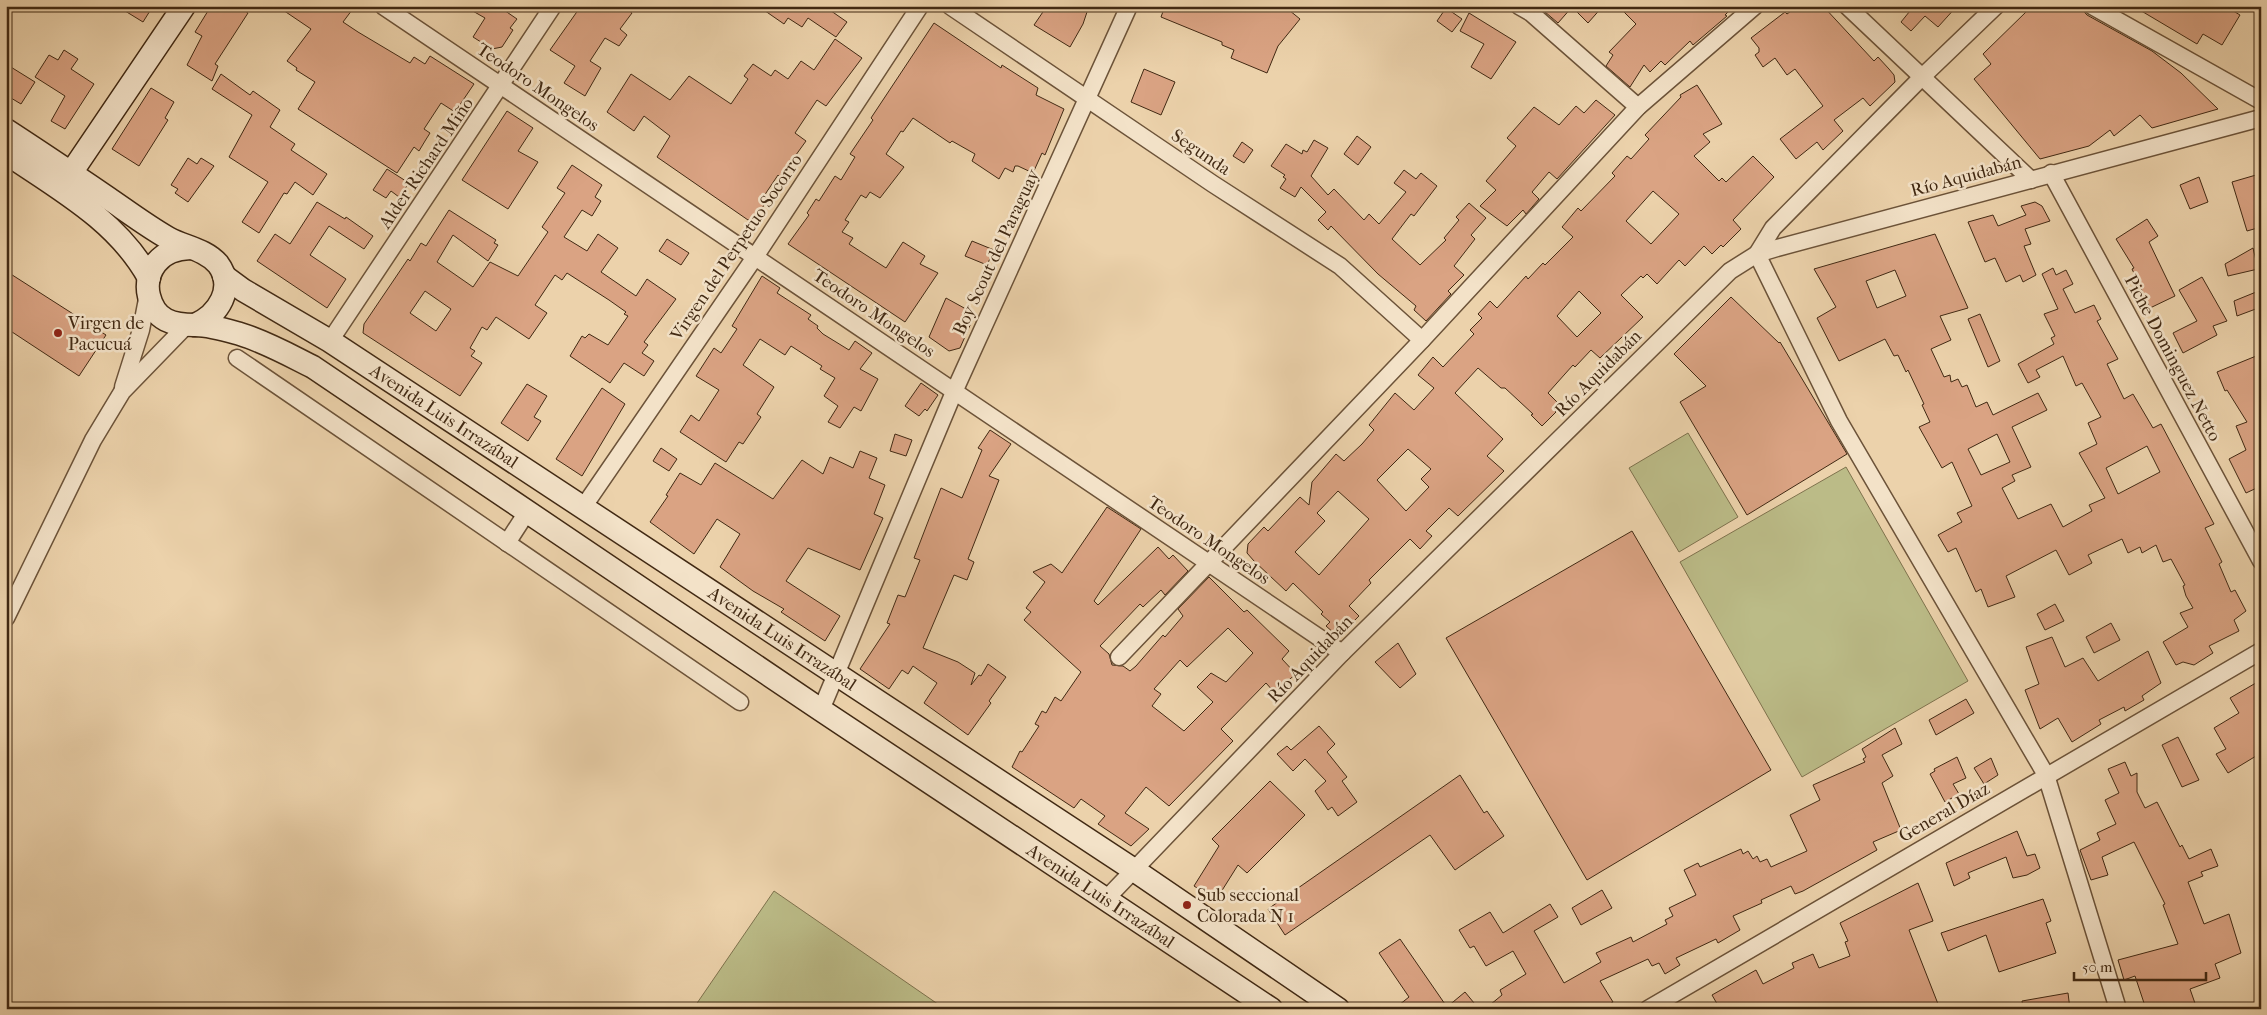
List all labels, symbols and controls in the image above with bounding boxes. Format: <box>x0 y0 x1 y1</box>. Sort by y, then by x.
street label: Teodoro Mongelos <box>473 39 603 136</box>
street label: Alder Richard Miño <box>374 94 478 234</box>
street label: Segunda <box>1167 125 1235 180</box>
street label: Virgen del Perpetuo Socorro <box>666 150 807 345</box>
street label: Río Aquidabán <box>1908 151 2024 201</box>
street label: Boy Scout del Paraguay <box>949 165 1045 338</box>
street label: Teodoro Mongelos <box>809 265 939 362</box>
street label: Piche Dominguez Netto <box>2120 272 2225 445</box>
place label: Virgen de Pacucuá <box>67 313 144 355</box>
street label: Río Aquidabán <box>1551 325 1646 421</box>
marker: Virgen de Pacucuá <box>52 327 64 339</box>
street label: Avenida Luis Irrazábal <box>365 360 522 473</box>
street label: Teodoro Mongelos <box>1144 492 1274 589</box>
street label: Avenida Luis Irrazábal <box>703 582 860 695</box>
street label: Río Aquidabán <box>1263 611 1358 708</box>
street label: General Díaz <box>1895 778 1993 847</box>
street label: Avenida Luis Irrazábal <box>1022 839 1178 953</box>
place label: Sub seccional Colorada N 1 <box>1197 885 1299 927</box>
marker: Sub seccional Colorada N 1 <box>1181 899 1193 911</box>
scale bar <box>2074 950 2207 982</box>
text: 50 m <box>2082 958 2113 976</box>

